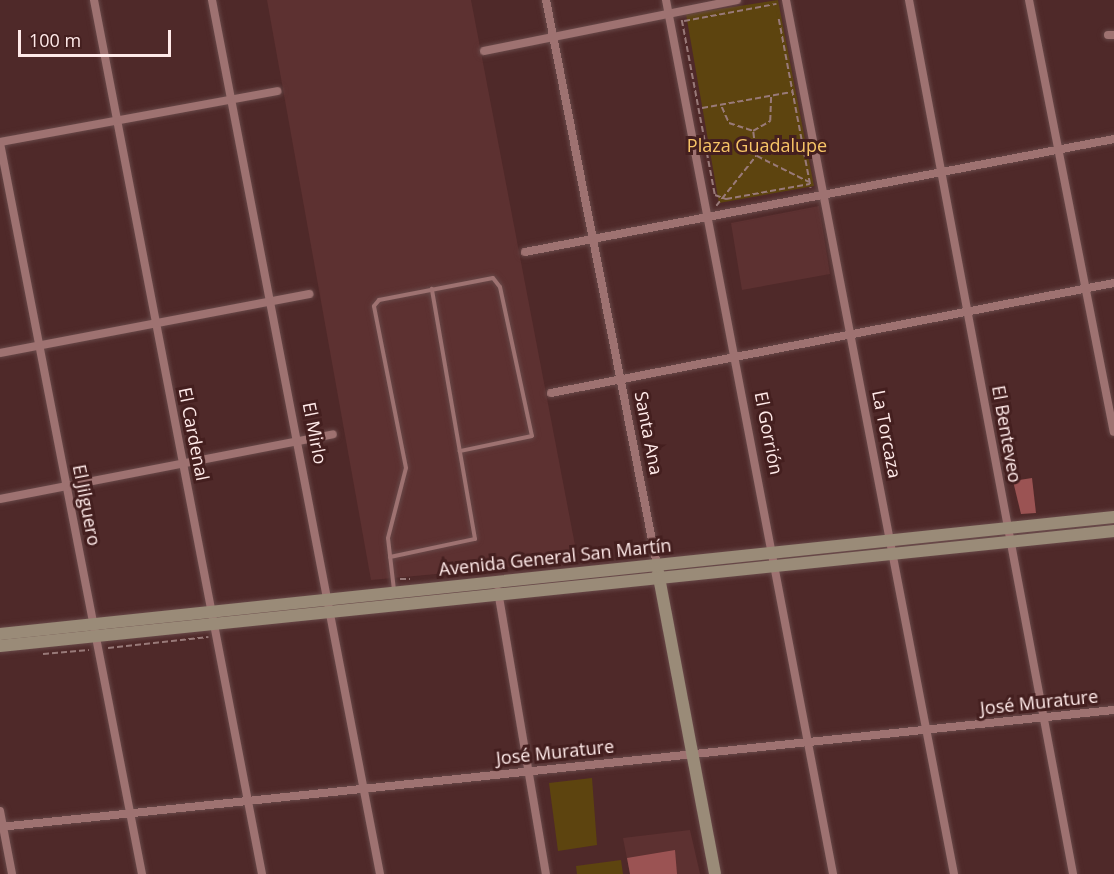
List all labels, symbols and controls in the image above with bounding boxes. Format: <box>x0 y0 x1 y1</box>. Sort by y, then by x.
scale bar <box>21 18 174 56</box>
text: 100 m <box>29 28 81 52</box>
park label: Plaza Guadalupe <box>687 134 827 156</box>
street label: El Benteveo <box>988 384 1026 484</box>
street label: El Cardenal <box>174 385 214 483</box>
street label: La Torcaza <box>868 388 906 480</box>
street label: Santa Ana <box>630 390 668 476</box>
street label: El Gorrión <box>750 390 788 476</box>
street label: El Mirlo <box>298 400 332 466</box>
street label: El Jilguero <box>69 463 105 547</box>
street label: Avenida General San Martín <box>438 534 672 580</box>
street label: José Murature <box>979 685 1099 719</box>
street label: José Murature <box>495 735 615 769</box>

